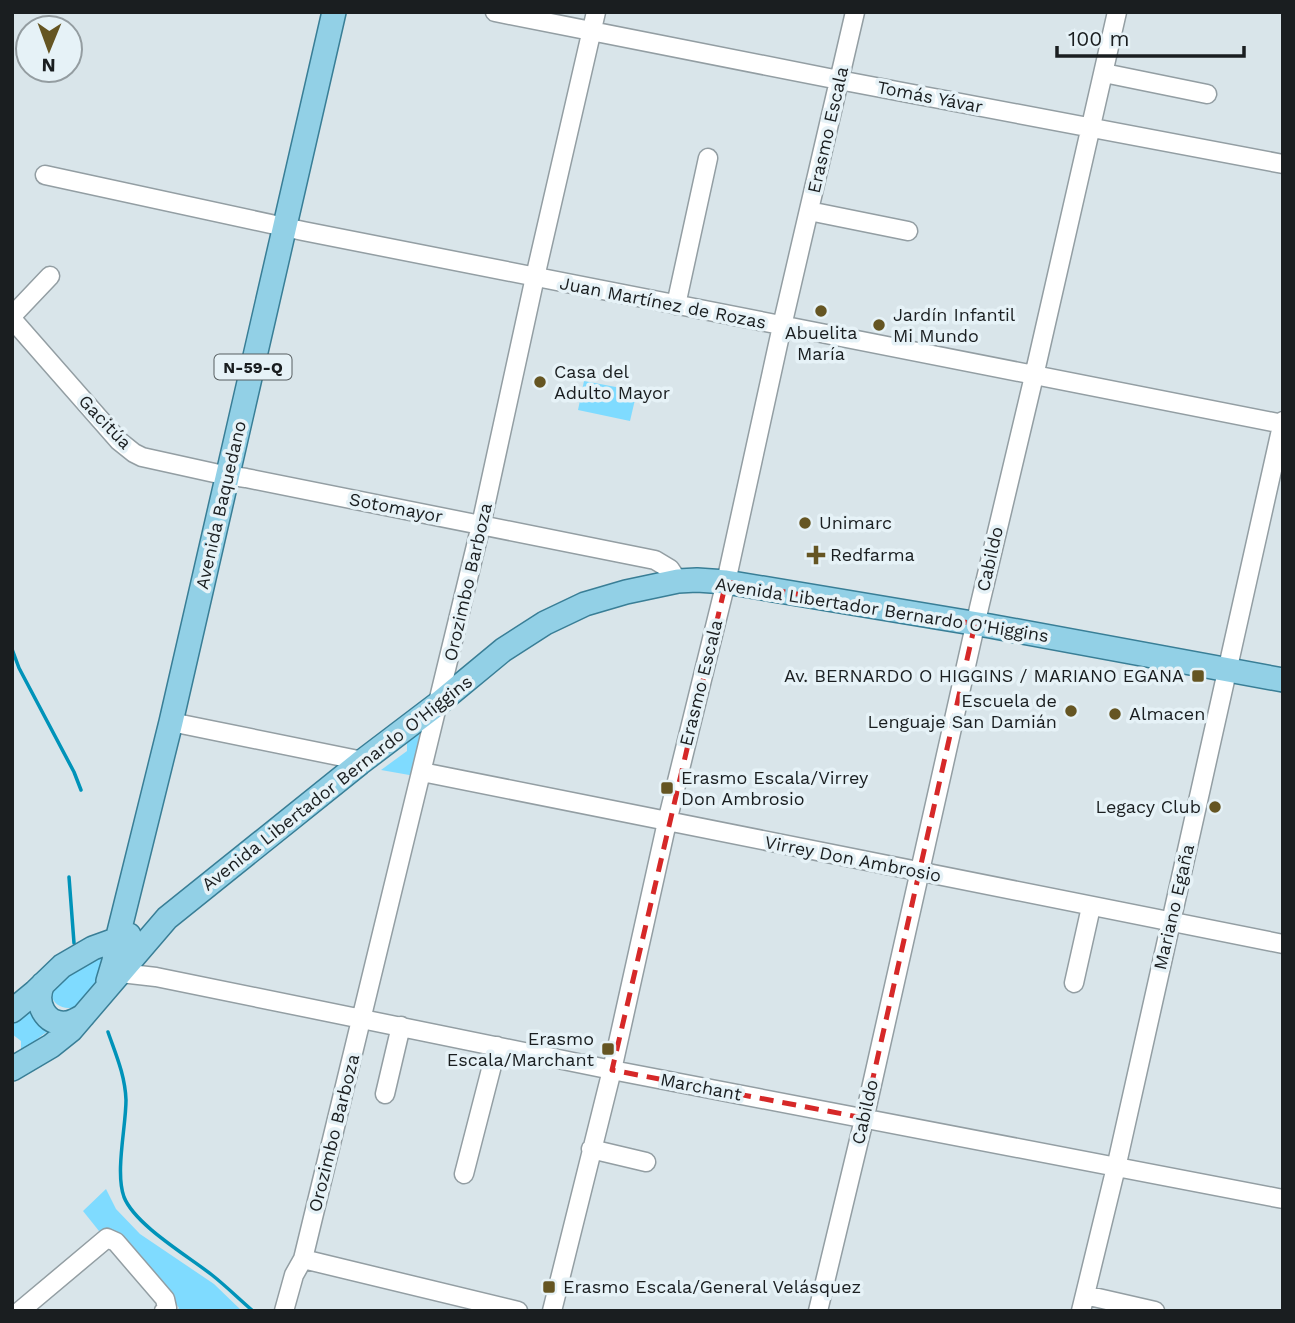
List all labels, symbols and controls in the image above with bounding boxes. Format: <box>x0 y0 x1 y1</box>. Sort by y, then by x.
north arrow <box>14 14 84 84</box>
scale bar <box>1057 14 1244 58</box>
text: 100 m <box>1068 26 1130 51</box>
text: N <box>41 54 56 77</box>
street label: Erasmo Escala <box>803 65 852 195</box>
street label: Tomás Yávar <box>875 76 985 117</box>
street label: Juan Martínez de Rozas <box>558 272 768 333</box>
marker: Abuelita María <box>813 303 829 319</box>
place label: Jardín Infantil Mi Mundo <box>893 304 1016 346</box>
marker: Jardín Infantil Mi Mundo <box>871 317 887 333</box>
place label: Abuelita María <box>785 322 857 364</box>
road number: N-59-Q <box>215 354 292 380</box>
place label: Casa del Adulto Mayor <box>554 361 670 403</box>
marker: Casa del Adulto Mayor <box>532 374 548 390</box>
street label: Gacitúa <box>75 390 136 453</box>
street label: Avenida Baquedano <box>191 419 250 591</box>
street label: Sotomayor <box>348 488 445 527</box>
street label: Orozimbo Barboza <box>439 501 496 663</box>
place label: Unimarc <box>819 512 892 533</box>
marker: Unimarc <box>797 515 813 531</box>
street label: Cabildo <box>972 524 1007 594</box>
place label: Redfarma <box>830 544 915 565</box>
marker: Redfarma <box>808 547 824 563</box>
street label: Avenida Libertador Bernardo O'Higgins <box>714 573 1050 646</box>
street label: Erasmo Escala <box>675 618 726 748</box>
place label: Av. BERNARDO O HIGGINS / MARIANO EGANA <box>784 665 1184 686</box>
marker: Av. BERNARDO O HIGGINS / MARIANO EGANA <box>1190 668 1206 684</box>
street label: Avenida Libertador Bernardo O'Higgins <box>197 670 476 895</box>
place label: Escuela de Lenguaje San Damián <box>868 690 1057 732</box>
marker: Escuela de Lenguaje San Damián <box>1063 703 1079 719</box>
place label: Almacen <box>1129 703 1205 724</box>
marker: Almacen <box>1107 706 1123 722</box>
place label: Erasmo Escala/Virrey Don Ambrosio <box>681 767 869 809</box>
marker: Erasmo Escala/Virrey Don Ambrosio <box>659 780 675 796</box>
place label: Legacy Club <box>1095 796 1201 817</box>
marker: Legacy Club <box>1207 799 1223 815</box>
street label: Virrey Don Ambrosio <box>763 831 943 886</box>
street label: Mariano Egaña <box>1149 842 1198 972</box>
place label: Erasmo Escala/Marchant <box>447 1028 594 1070</box>
marker: Erasmo Escala/Marchant <box>600 1041 616 1057</box>
street label: Orozimbo Barboza <box>304 1052 363 1214</box>
street label: Marchant <box>659 1068 744 1105</box>
street label: Cabildo <box>847 1077 882 1147</box>
place label: Erasmo Escala/General Velásquez <box>563 1276 861 1297</box>
marker: Erasmo Escala/General Velásquez <box>541 1279 557 1295</box>

